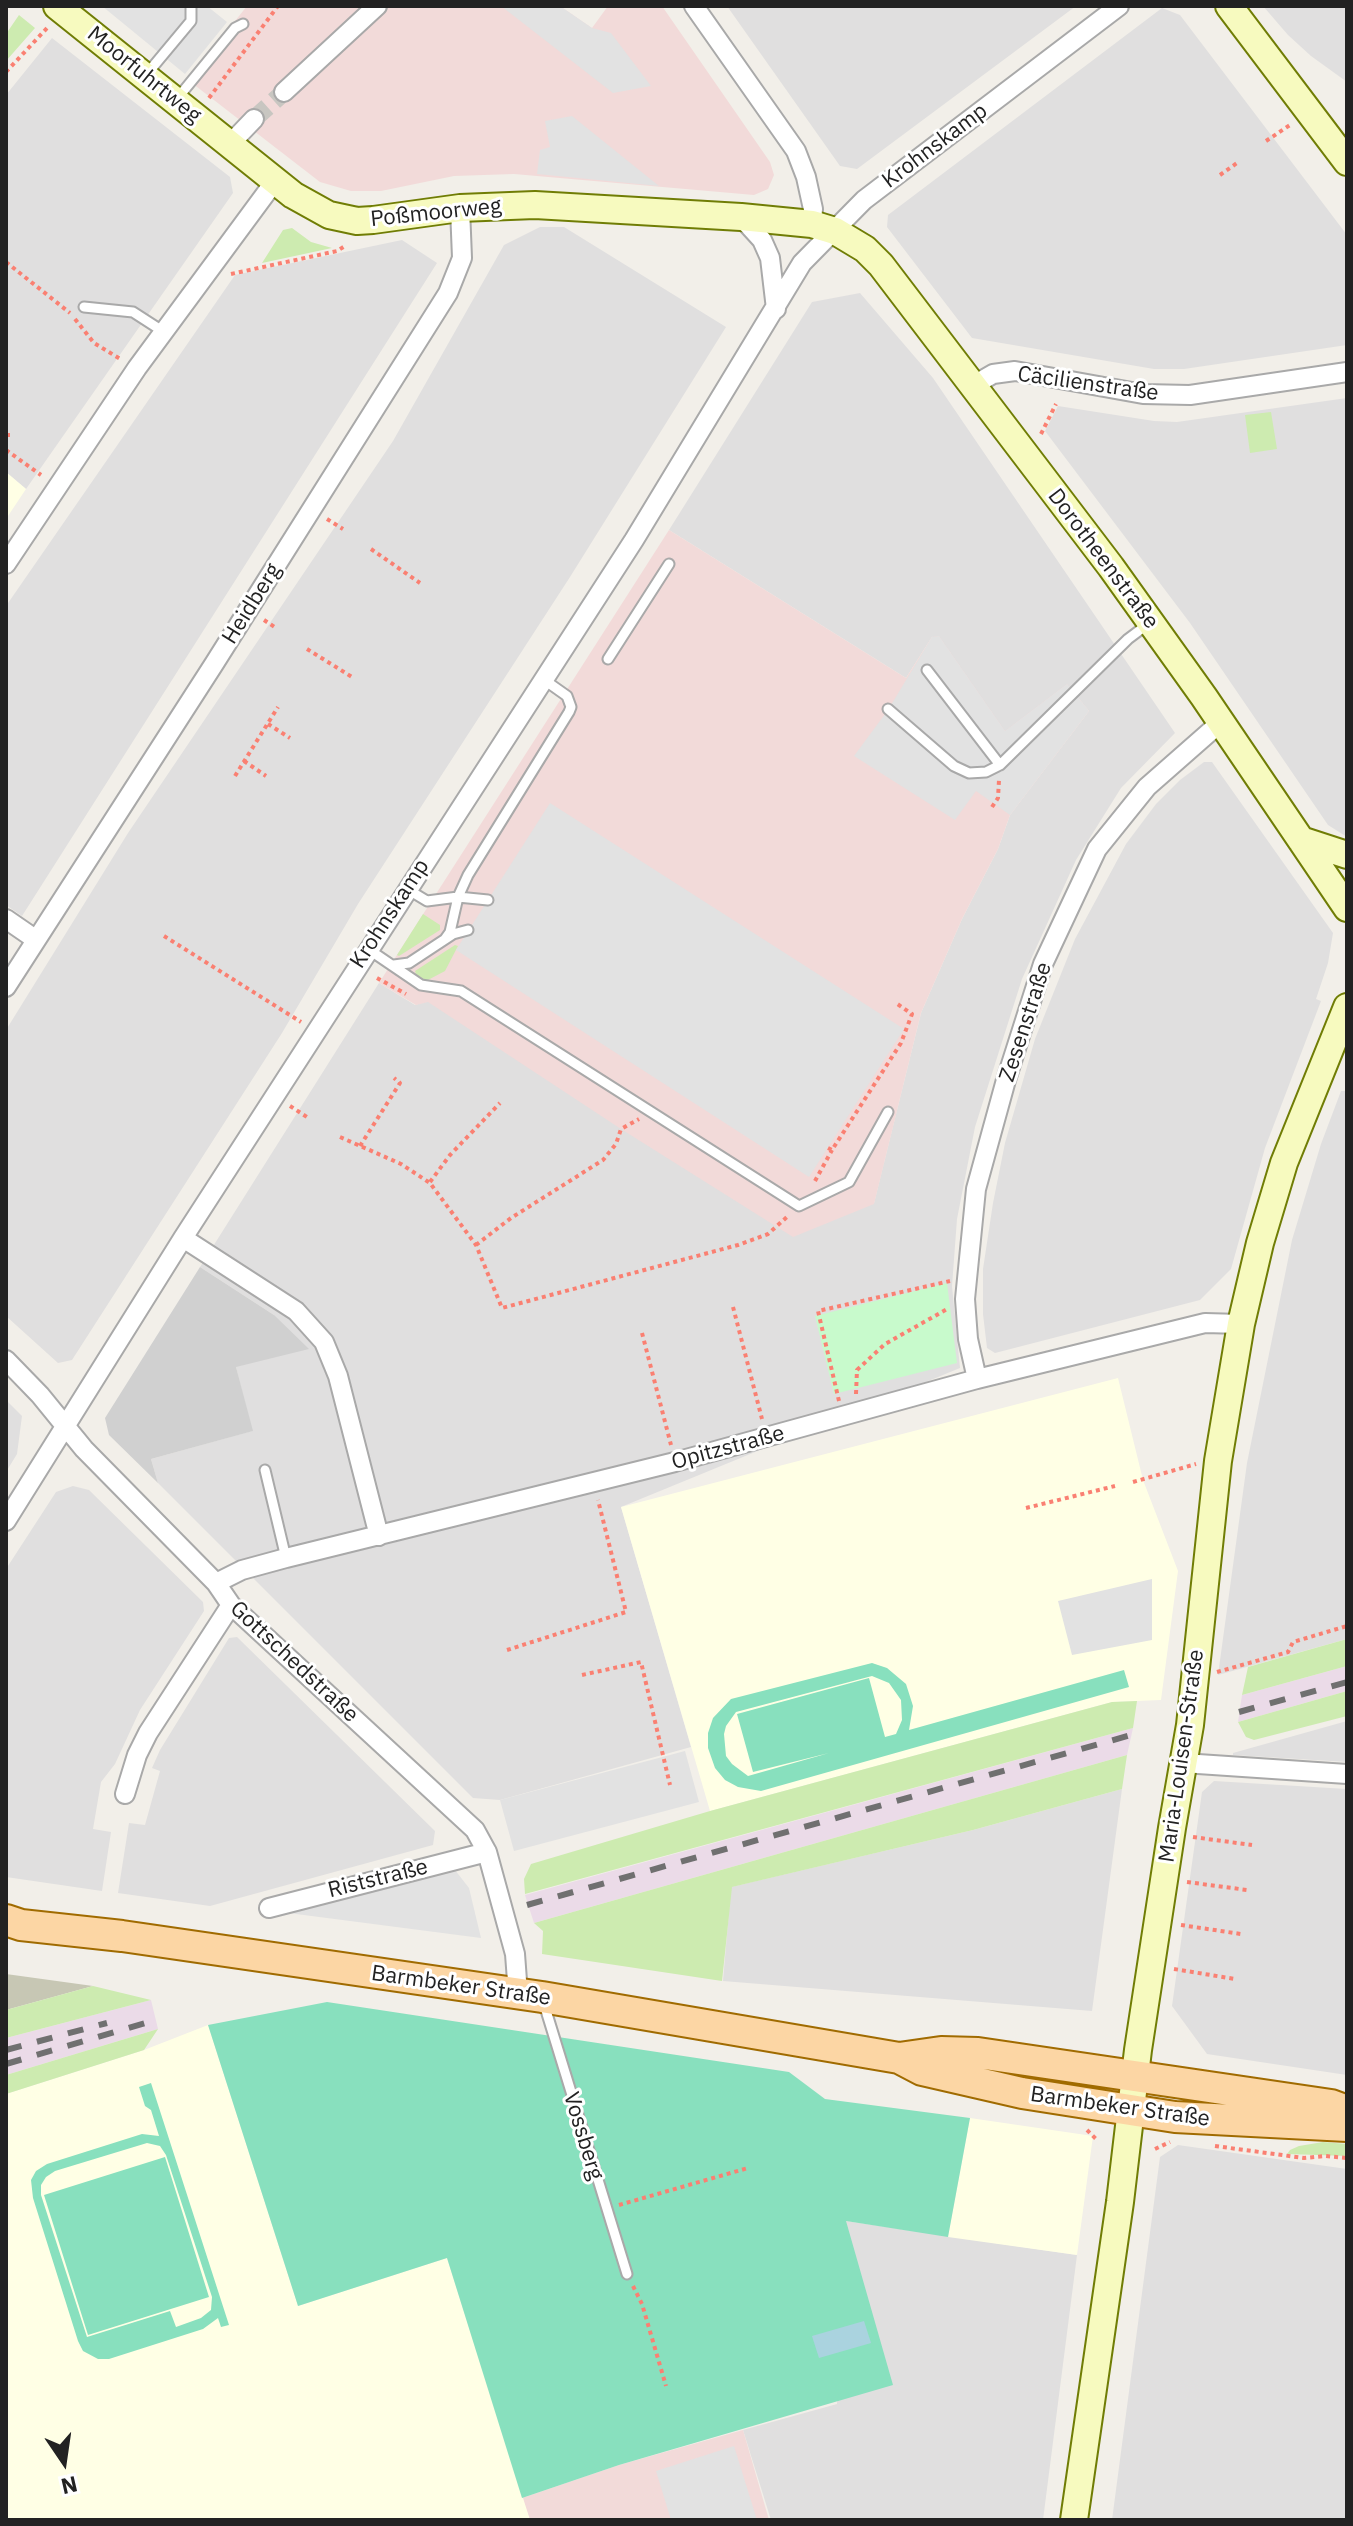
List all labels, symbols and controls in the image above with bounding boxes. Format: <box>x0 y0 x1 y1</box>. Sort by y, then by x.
street label: Moorfuhrtweg <box>82 21 206 129</box>
street label: Krohnskamp <box>877 98 993 194</box>
street label: Poßmoorweg <box>369 193 503 233</box>
street label: Cäcilienstraße <box>1016 361 1160 407</box>
street label: Dorotheenstraße <box>1042 484 1164 634</box>
street label: Heidberg <box>217 559 287 649</box>
street label: Krohnskamp <box>345 854 435 974</box>
street label: Zesenstraße <box>994 959 1058 1085</box>
street label: Opitzstraße <box>669 1420 787 1476</box>
street label: Gottschedstraße <box>224 1596 364 1728</box>
street label: Maria-Louisen-Straße <box>1154 1648 1210 1864</box>
street label: Riststraße <box>325 1854 431 1904</box>
street label: Barmbeker Straße <box>369 1960 553 2012</box>
street label: Barmbeker Straße <box>1028 2081 1212 2133</box>
street label: Vossberg <box>557 2089 609 2183</box>
north arrow <box>24 2422 104 2502</box>
text: N <box>58 2470 81 2502</box>

